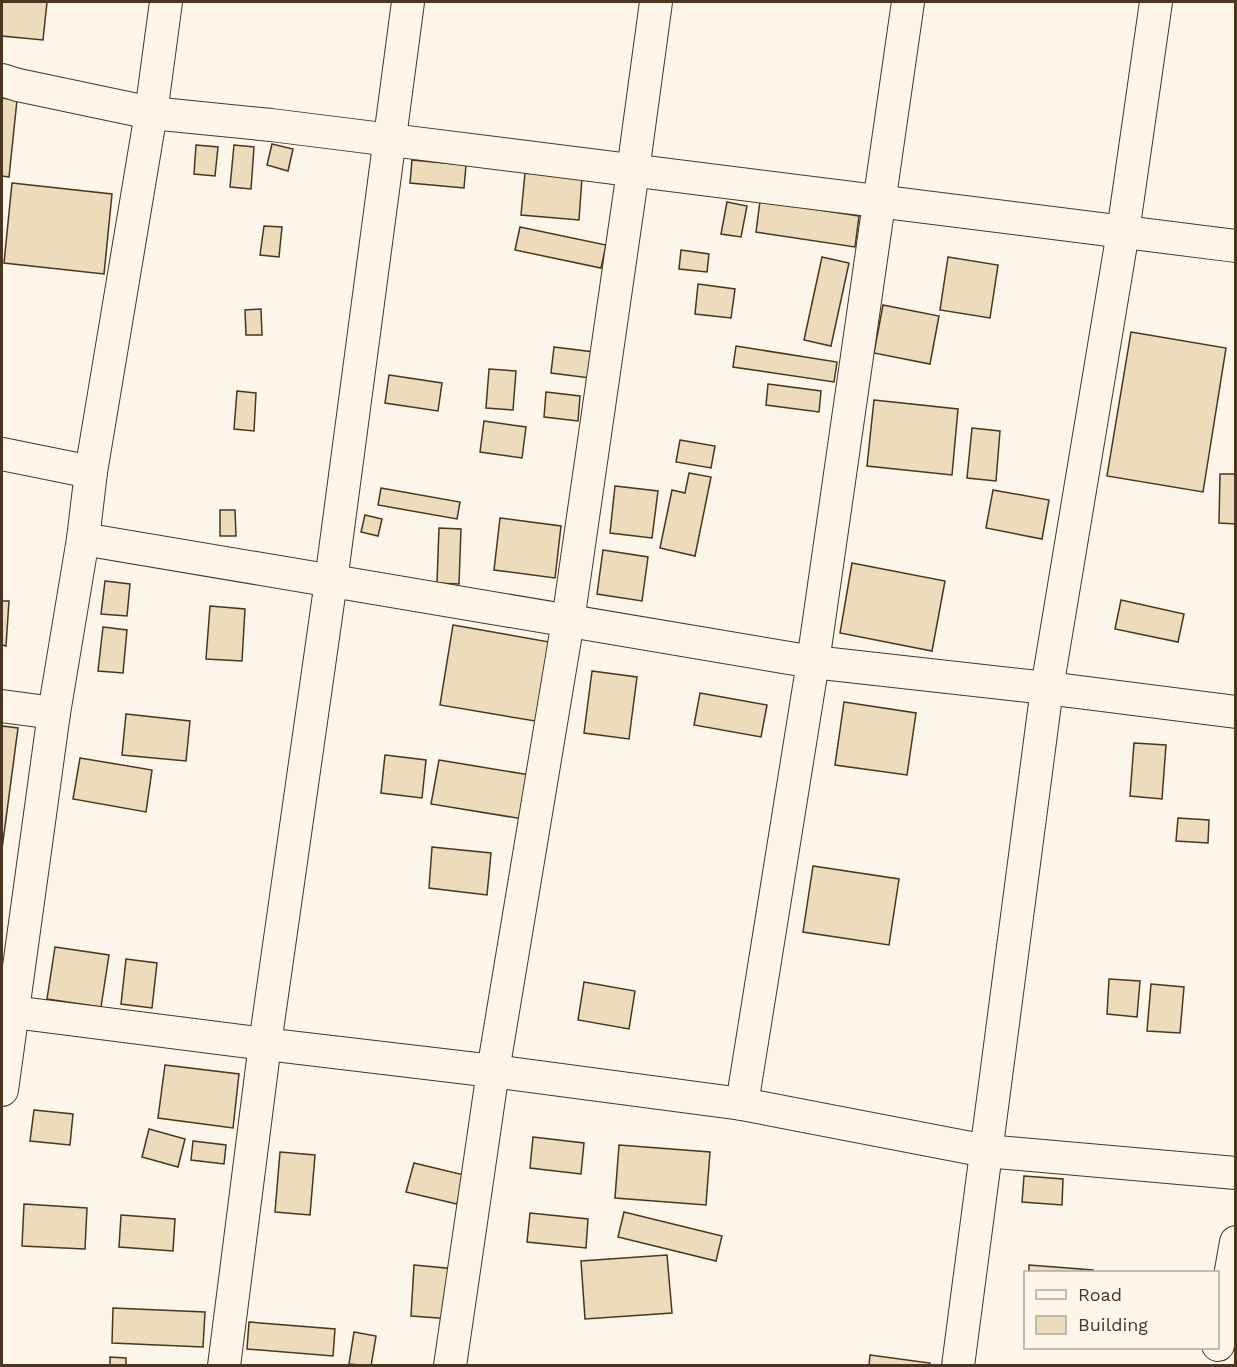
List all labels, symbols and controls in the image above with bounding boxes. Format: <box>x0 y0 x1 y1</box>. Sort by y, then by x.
legend <box>1024 1271 1219 1349</box>
text: Road <box>1078 1284 1122 1305</box>
text: Building <box>1078 1314 1148 1335</box>

